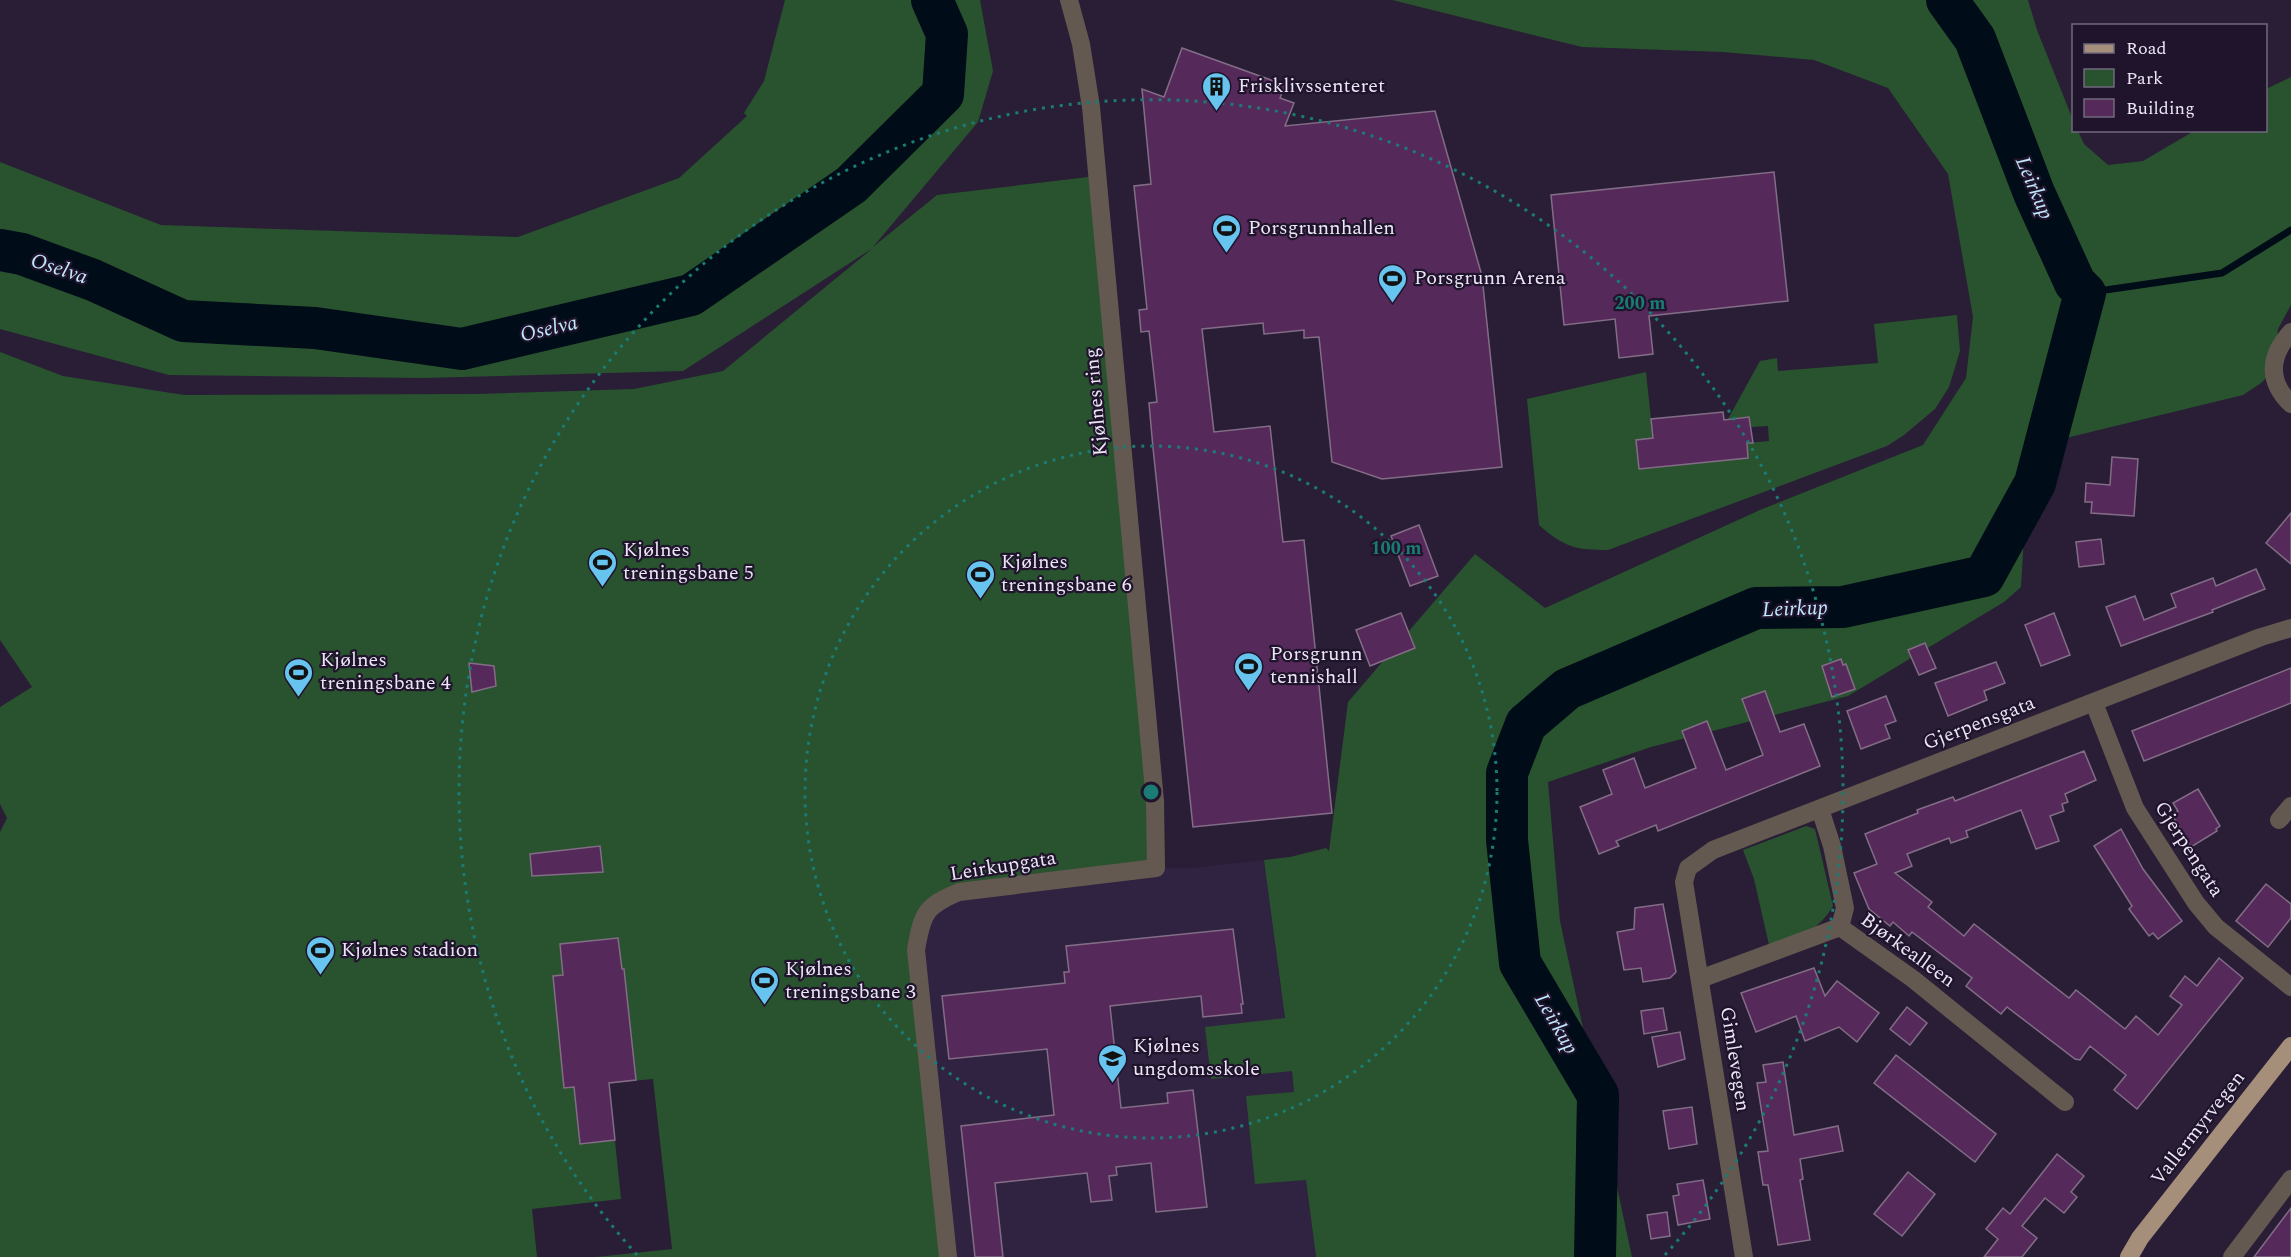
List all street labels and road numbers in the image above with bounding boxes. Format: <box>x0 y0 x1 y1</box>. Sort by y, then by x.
street label: Kjølnes ring <box>1076 347 1116 457</box>
street label: Gjerpensgata <box>1919 688 2040 758</box>
street label: Gjerpengata <box>2147 795 2231 903</box>
street label: Leirkupgata <box>948 843 1059 889</box>
street label: Bjørkealleen <box>1854 905 1962 995</box>
street label: Gimlevegen <box>1712 1004 1758 1114</box>
street label: Vallermyrvegen <box>2143 1064 2253 1192</box>

